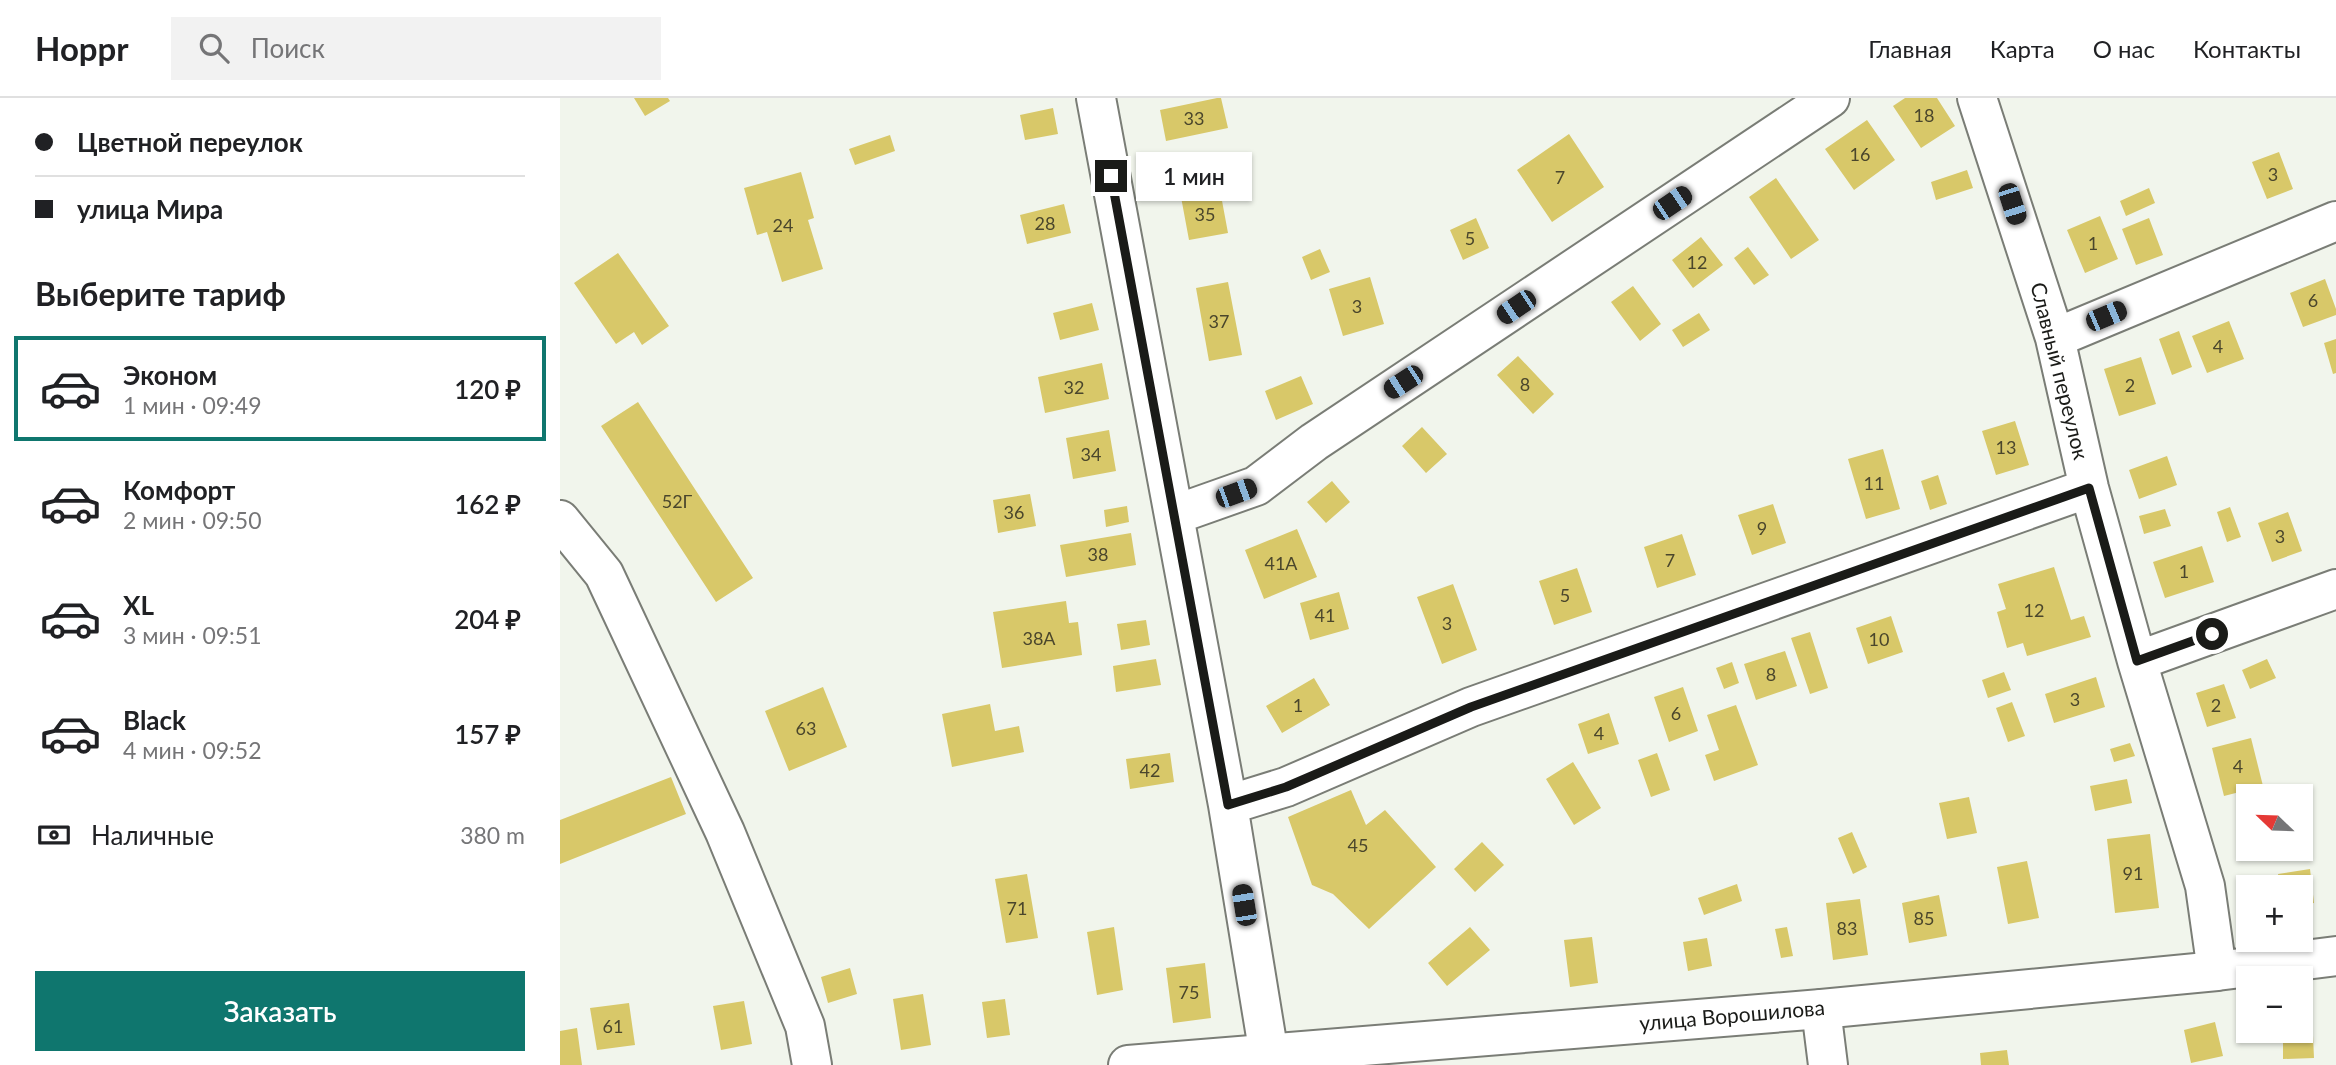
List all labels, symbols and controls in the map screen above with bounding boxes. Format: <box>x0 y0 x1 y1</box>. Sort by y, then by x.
search box <box>171 17 661 80</box>
text: Hoppr <box>35 28 129 68</box>
icon: search <box>195 29 233 67</box>
text: Поиск <box>251 32 325 64</box>
text: Главная <box>1868 34 1952 63</box>
text: Карта <box>1990 34 2055 63</box>
text: О нас <box>2093 34 2155 63</box>
text: Контакты <box>2193 34 2301 63</box>
house number: 18 <box>1914 104 1934 126</box>
house number: 33 <box>1184 107 1204 129</box>
text: Цветной переулок <box>77 126 303 158</box>
house number: 16 <box>1850 143 1870 165</box>
callout: 1 мин <box>1136 152 1251 200</box>
route end <box>1095 160 1127 192</box>
text: 1 мин <box>1163 162 1225 190</box>
house number: 3 <box>2268 163 2278 185</box>
house number: 7 <box>1555 166 1565 188</box>
car <box>1996 181 2029 227</box>
car <box>1649 183 1696 223</box>
text: улица Мира <box>77 193 223 225</box>
house number: 35 <box>1195 203 1215 225</box>
house number: 28 <box>1035 212 1055 234</box>
house number: 24 <box>773 214 793 236</box>
house number: 5 <box>1465 227 1475 249</box>
house number: 1 <box>2088 232 2098 254</box>
house number: 12 <box>1687 251 1707 273</box>
text: Выберите тариф <box>35 274 286 313</box>
street label: Славный переулок <box>2026 279 2095 462</box>
car <box>1493 287 1540 327</box>
house number: 6 <box>2308 289 2318 311</box>
house number: 3 <box>1352 295 1362 317</box>
car <box>2083 298 2130 334</box>
house number: 37 <box>1209 310 1229 332</box>
house number: 4 <box>2213 335 2223 357</box>
icon: car <box>39 357 102 420</box>
text: Эконом <box>123 359 217 391</box>
car <box>1380 362 1427 402</box>
text: 120 ₽ <box>454 373 521 405</box>
house number: 8 <box>1520 373 1530 395</box>
house number: 2 <box>2125 374 2135 396</box>
house number: 32 <box>1064 376 1084 398</box>
text: 1 мин · 09:49 <box>123 391 262 419</box>
house number: 13 <box>1996 436 2016 458</box>
house number: 34 <box>1081 443 1101 465</box>
icon: car <box>39 472 102 535</box>
house number: 11 <box>1864 472 1884 494</box>
text: Комфорт <box>123 474 235 506</box>
car <box>1213 476 1260 510</box>
text: 162 ₽ <box>454 488 521 520</box>
house number: 52Г <box>662 490 693 512</box>
house number: 36 <box>1004 501 1024 523</box>
text: 2 мин · 09:50 <box>123 506 262 534</box>
house number: 9 <box>1757 517 1767 539</box>
house number: 3 <box>2275 525 2285 547</box>
house number: 38 <box>1088 543 1108 565</box>
house number: 7 <box>1665 549 1675 571</box>
house number: 41А <box>1264 552 1298 574</box>
house number: 1 <box>2179 560 2189 582</box>
house number: 5 <box>1560 584 1570 606</box>
icon: car <box>39 587 102 650</box>
text: XL <box>123 589 154 621</box>
house number: 12 <box>2024 599 2044 621</box>
text: 204 ₽ <box>454 603 521 635</box>
house number: 41 <box>1315 604 1335 626</box>
house number: 3 <box>1442 612 1452 634</box>
route start <box>2196 618 2228 650</box>
text: 3 мин · 09:51 <box>123 621 262 649</box>
house number: 38А <box>1022 627 1056 649</box>
house number: 10 <box>1869 628 1889 650</box>
house number: 8 <box>1766 663 1776 685</box>
house number: 3 <box>2070 688 2080 710</box>
house number: 1 <box>1293 694 1303 716</box>
house number: 2 <box>2211 694 2221 716</box>
icon: car <box>39 702 102 765</box>
house number: 6 <box>1671 702 1681 724</box>
text: Black <box>123 704 186 736</box>
house number: 63 <box>796 717 816 739</box>
text: 157 ₽ <box>454 718 521 750</box>
house number: 4 <box>1594 722 1604 744</box>
text: 4 мин · 09:52 <box>123 736 262 764</box>
house number: 4 <box>2233 755 2243 777</box>
house number: 42 <box>1140 759 1160 781</box>
north arrow <box>2236 784 2314 861</box>
map controls <box>2236 784 2313 1043</box>
icon: cash <box>35 816 73 854</box>
text: Наличные <box>91 819 214 851</box>
text: 380 m <box>460 821 525 849</box>
house number: 45 <box>1348 834 1368 856</box>
house number: 91 <box>2123 862 2143 884</box>
button: + <box>2236 875 2313 952</box>
car <box>1231 883 1258 927</box>
house number: 71 <box>1007 897 1027 919</box>
house number: 85 <box>1914 907 1934 929</box>
house number: 83 <box>1837 917 1857 939</box>
button: − <box>2236 966 2313 1043</box>
button: Заказать <box>35 971 525 1051</box>
house number: 75 <box>1179 981 1199 1003</box>
street label: улица Ворошилова <box>1638 994 1826 1035</box>
house number: 61 <box>603 1015 623 1037</box>

